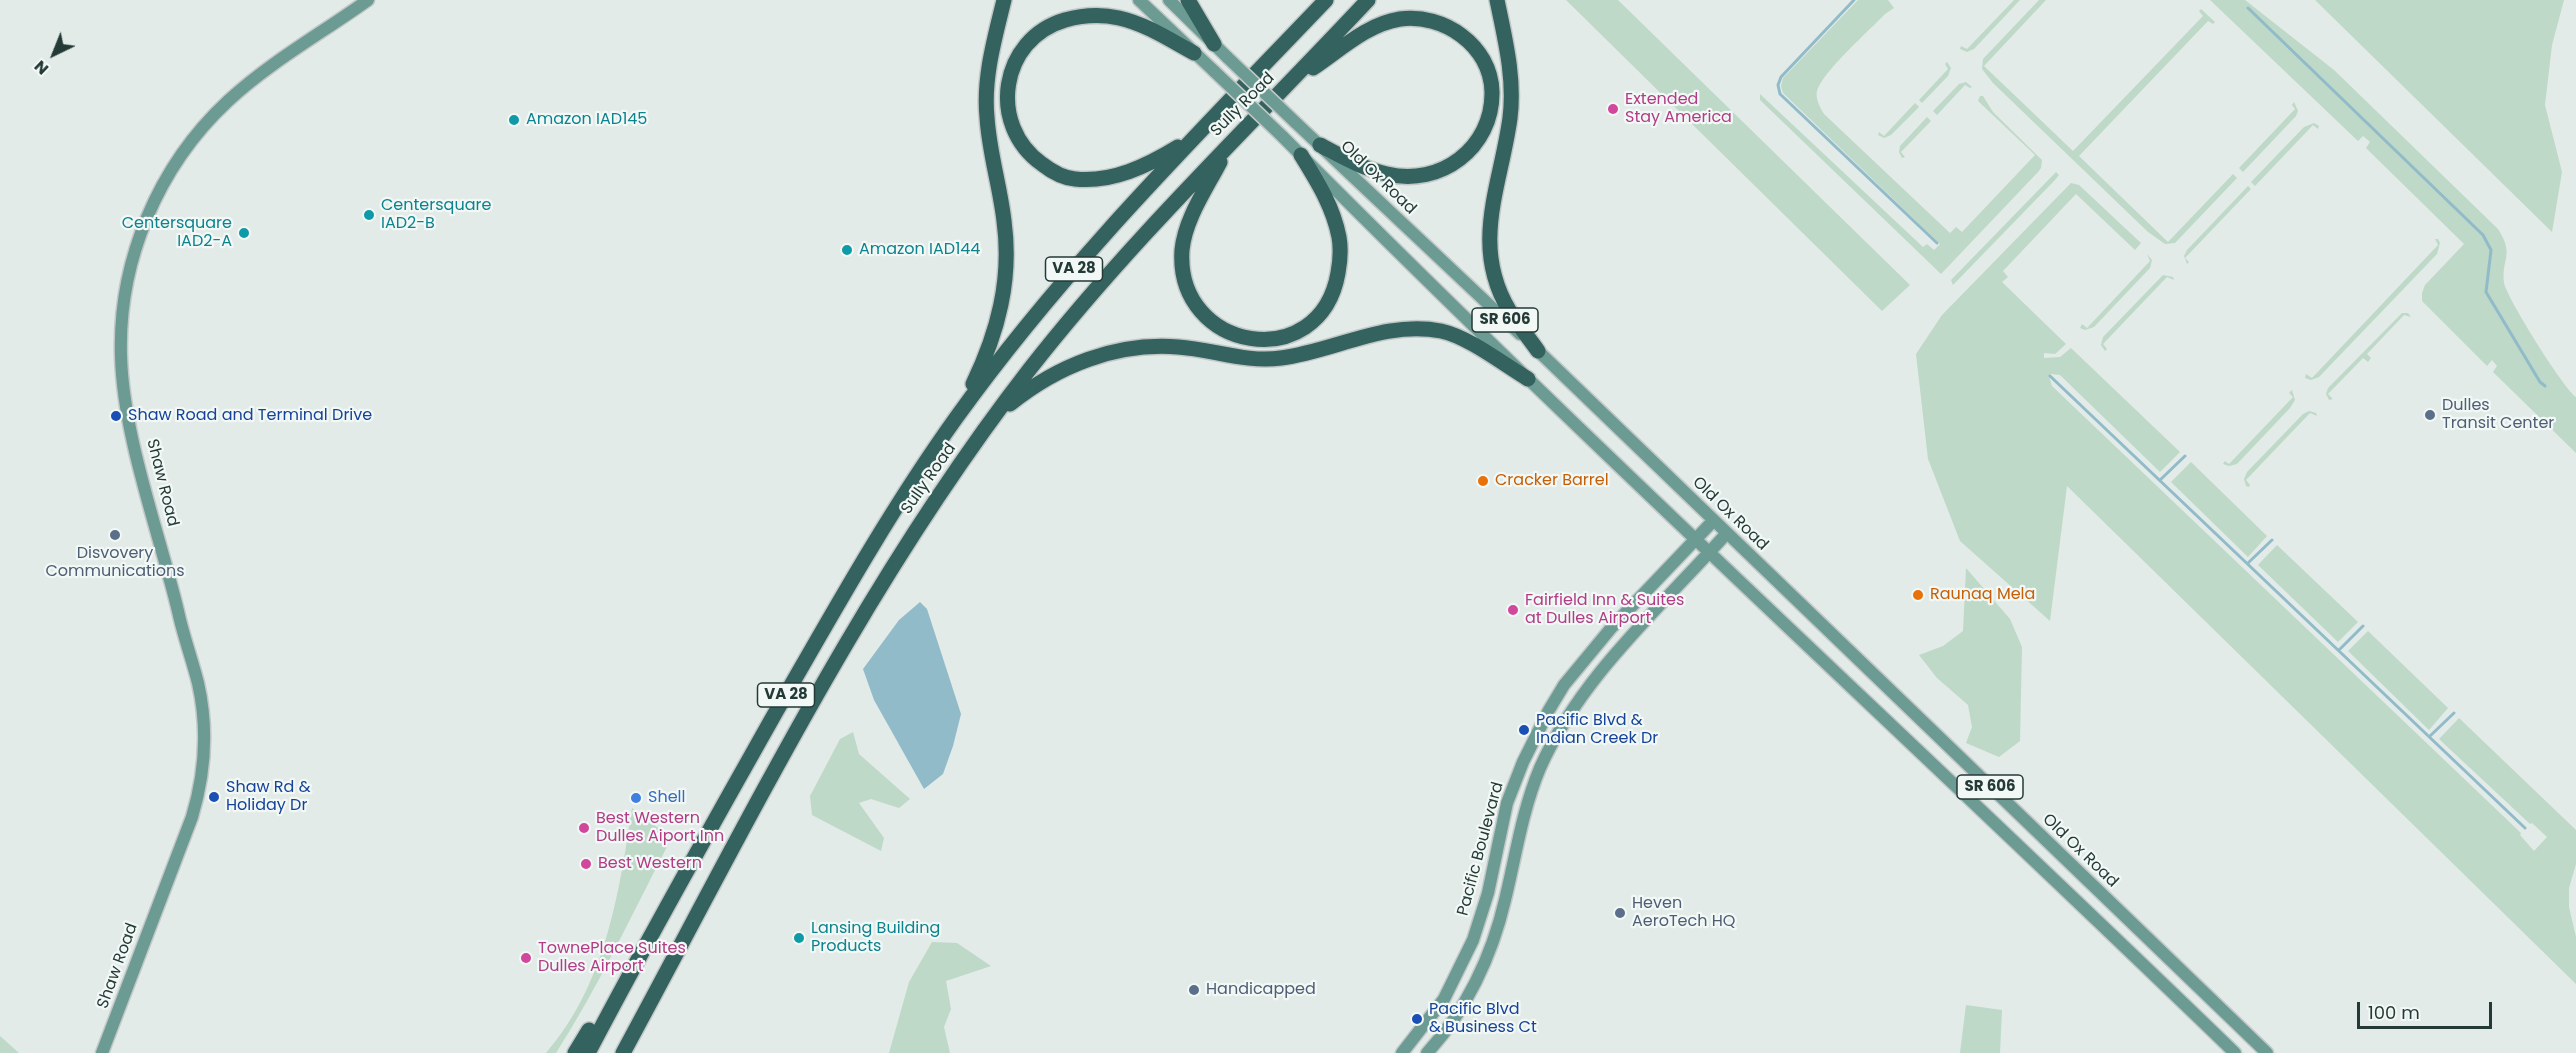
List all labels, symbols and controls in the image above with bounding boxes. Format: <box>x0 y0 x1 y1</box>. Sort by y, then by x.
north arrow <box>24 24 84 84</box>
text: N <box>29 55 54 80</box>
street label: Sully Road <box>1207 69 1279 141</box>
place label: Extended Stay America <box>1625 90 1732 128</box>
marker: Extended Stay America <box>1606 102 1620 116</box>
place label: Amazon IAD145 <box>526 110 647 130</box>
marker: Amazon IAD145 <box>507 113 521 127</box>
street label: Old Ox Road <box>1336 137 1420 219</box>
place label: Centersquare IAD2-B <box>381 196 491 234</box>
marker: Centersquare IAD2-B <box>362 208 376 222</box>
place label: Centersquare IAD2-A <box>122 214 232 252</box>
marker: Centersquare IAD2-A <box>237 226 251 240</box>
place label: Amazon IAD144 <box>859 240 980 260</box>
marker: Amazon IAD144 <box>840 243 854 257</box>
road number: VA 28 <box>1046 257 1102 281</box>
road number: SR 606 <box>1472 308 1538 332</box>
place label: Dulles Transit Center <box>2442 396 2554 434</box>
place label: Shaw Road and Terminal Drive <box>128 406 372 426</box>
marker: Dulles Transit Center <box>2423 408 2437 422</box>
marker: Shaw Road and Terminal Drive <box>109 409 123 423</box>
street label: Shaw Road <box>142 437 182 529</box>
street label: Sully Road <box>898 440 960 518</box>
place label: Cracker Barrel <box>1495 471 1609 491</box>
street label: Old Ox Road <box>1688 473 1772 555</box>
marker: Cracker Barrel <box>1476 474 1490 488</box>
marker: Disvovery Communications <box>108 528 122 542</box>
place label: Disvovery Communications <box>45 544 185 582</box>
place label: Raunaq Mela <box>1930 585 2035 605</box>
marker: Raunaq Mela <box>1911 588 1925 602</box>
place label: Fairfield Inn & Suites at Dulles Airport <box>1525 591 1684 629</box>
marker: Fairfield Inn & Suites at Dulles Airport <box>1506 603 1520 617</box>
road number: VA 28 <box>758 683 814 707</box>
place label: Pacific Blvd & Indian Creek Dr <box>1536 711 1658 749</box>
marker: Pacific Blvd & Indian Creek Dr <box>1517 723 1531 737</box>
road number: SR 606 <box>1957 775 2023 799</box>
place label: Shaw Rd & Holiday Dr <box>226 778 310 816</box>
street label: Pacific Boulevard <box>1454 780 1508 918</box>
place label: Shell <box>648 788 685 808</box>
marker: Shaw Rd & Holiday Dr <box>207 790 221 804</box>
marker: Shell <box>629 791 643 805</box>
place label: Best Western Dulles Aiport Inn <box>596 809 724 847</box>
street label: Old Ox Road <box>2038 810 2122 892</box>
marker: Best Western Dulles Aiport Inn <box>577 821 591 835</box>
place label: Best Western <box>598 854 702 874</box>
marker: Best Western <box>579 857 593 871</box>
place label: Heven AeroTech HQ <box>1632 894 1735 932</box>
marker: Heven AeroTech HQ <box>1613 906 1627 920</box>
place label: Lansing Building Products <box>811 919 940 957</box>
street label: Shaw Road <box>94 921 142 1011</box>
marker: Lansing Building Products <box>792 931 806 945</box>
place label: TownePlace Suites Dulles Airport <box>538 939 686 977</box>
marker: TownePlace Suites Dulles Airport <box>519 951 533 965</box>
place label: Handicapped <box>1206 980 1316 1000</box>
marker: Handicapped <box>1187 983 1201 997</box>
scale bar <box>2360 990 2495 1028</box>
place label: Pacific Blvd & Business Ct <box>1429 1000 1537 1038</box>
text: 100 m <box>2368 1000 2420 1025</box>
marker: Pacific Blvd & Business Ct <box>1410 1012 1424 1026</box>

